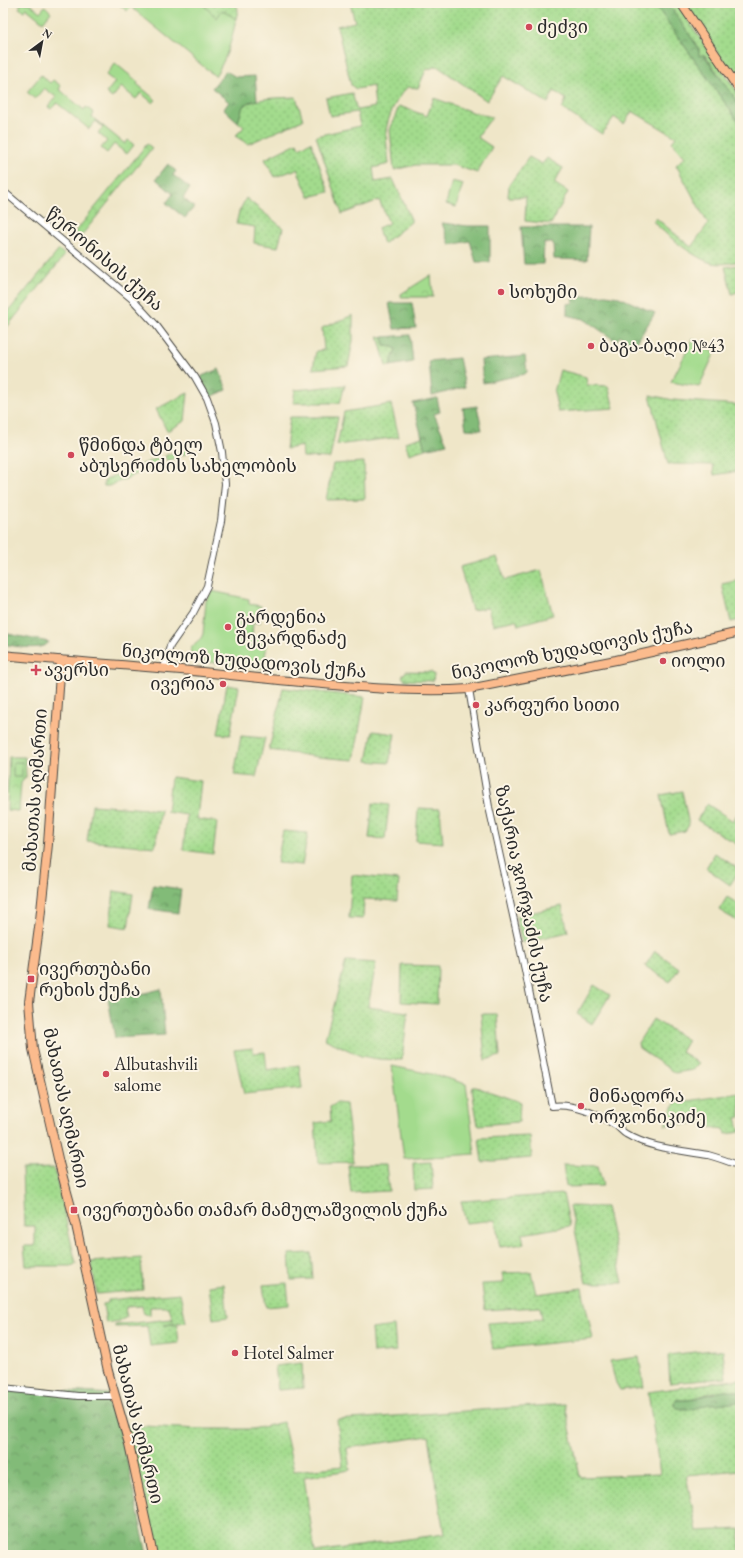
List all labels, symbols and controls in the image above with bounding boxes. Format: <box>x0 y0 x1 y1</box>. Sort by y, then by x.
place label: ძეძვი <box>537 15 588 38</box>
north arrow <box>22 22 62 62</box>
marker: ძეძვი <box>524 22 534 32</box>
text: N <box>40 25 55 42</box>
street label: წერონისის ქუჩა <box>42 202 169 316</box>
place label: სოხუმი <box>509 280 577 303</box>
marker: სოხუმი <box>496 287 506 297</box>
place label: ბაგა-ბაღი №43 <box>599 334 725 357</box>
marker: ბაგა-ბაღი №43 <box>586 341 596 351</box>
place label: წმინდა ტბელ აბუსერიძის სახელობის <box>79 433 297 477</box>
marker: წმინდა ტბელ აბუსერიძის სახელობის <box>66 450 76 460</box>
place label: გარდენია შევარდნაძე <box>236 605 347 649</box>
street label: ნიკოლოზ ხუდადოვის ქუჩა <box>449 615 695 684</box>
marker: გარდენია შევარდნაძე <box>223 622 233 632</box>
street label: ნიკოლოზ ხუდადოვის ქუჩა <box>121 638 368 683</box>
place label: იოლი <box>671 649 725 672</box>
marker: იოლი <box>658 656 668 666</box>
place label: ავერსი <box>44 658 109 681</box>
marker: ავერსი <box>31 665 41 675</box>
place label: ივერია <box>150 672 215 695</box>
marker: ივერია <box>218 679 228 689</box>
place label: კარფური სითი <box>484 693 620 716</box>
marker: კარფური სითი <box>471 700 481 710</box>
street label: მახათას აღმართი <box>17 708 52 872</box>
street label: ზაქარია ჯორჯაძის ქუჩა <box>490 783 559 1004</box>
place label: ივერთუბანი რეხის ქუჩა <box>39 957 151 1001</box>
marker: ივერთუბანი რეხის ქუჩა <box>26 974 36 984</box>
street label: მახათას აღმართი <box>38 1026 95 1190</box>
place label: Albutashvili salome <box>113 1052 199 1096</box>
marker: Albutashvili salome <box>101 1069 111 1079</box>
place label: მინადორა ორჯონიკიძე <box>589 1084 706 1128</box>
marker: მინადორა ორჯონიკიძე <box>576 1101 586 1111</box>
place label: ივერთუბანი თამარ მამულაშვილის ქუჩა <box>82 1198 448 1221</box>
marker: ივერთუბანი თამარ მამულაშვილის ქუჩა <box>69 1205 79 1215</box>
place label: Hotel Salmer <box>243 1341 334 1364</box>
street label: მახათას აღმართი <box>108 1342 169 1506</box>
marker: Hotel Salmer <box>230 1348 240 1358</box>

